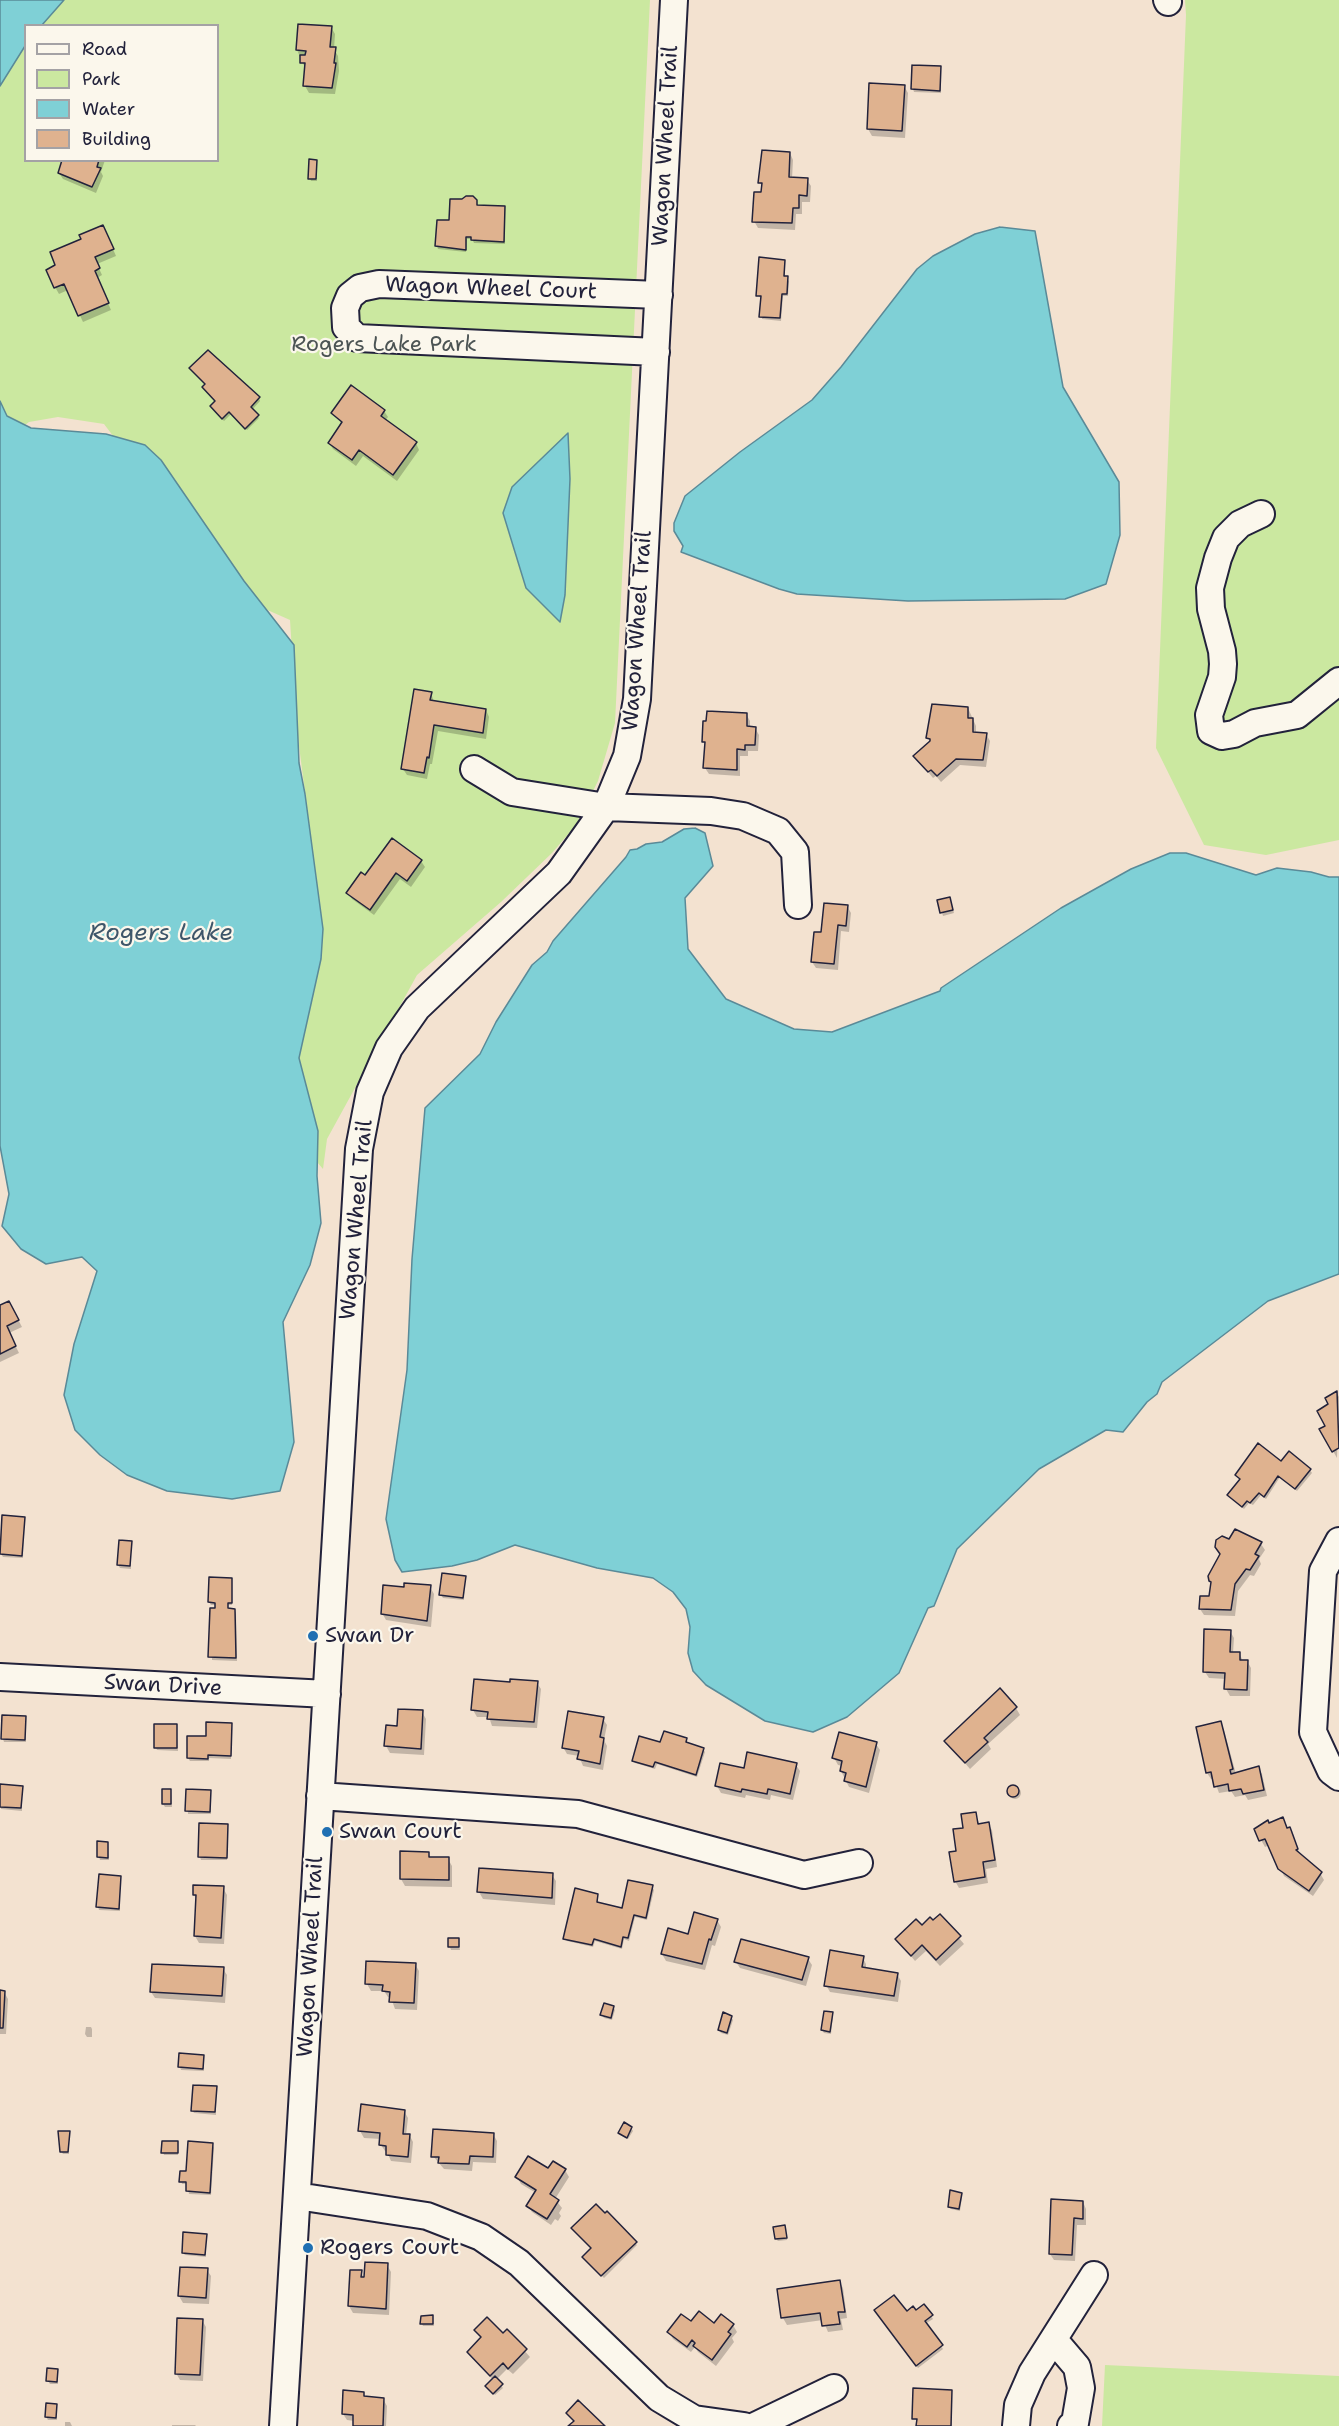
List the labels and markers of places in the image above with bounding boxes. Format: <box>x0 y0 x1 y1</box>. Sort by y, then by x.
place label: Swan Dr <box>325 1623 414 1649</box>
marker: Swan Dr <box>306 1629 320 1643</box>
place label: Swan Court <box>339 1819 462 1845</box>
marker: Swan Court <box>320 1825 334 1839</box>
place label: Rogers Court <box>320 2235 459 2261</box>
marker: Rogers Court <box>301 2241 315 2255</box>

